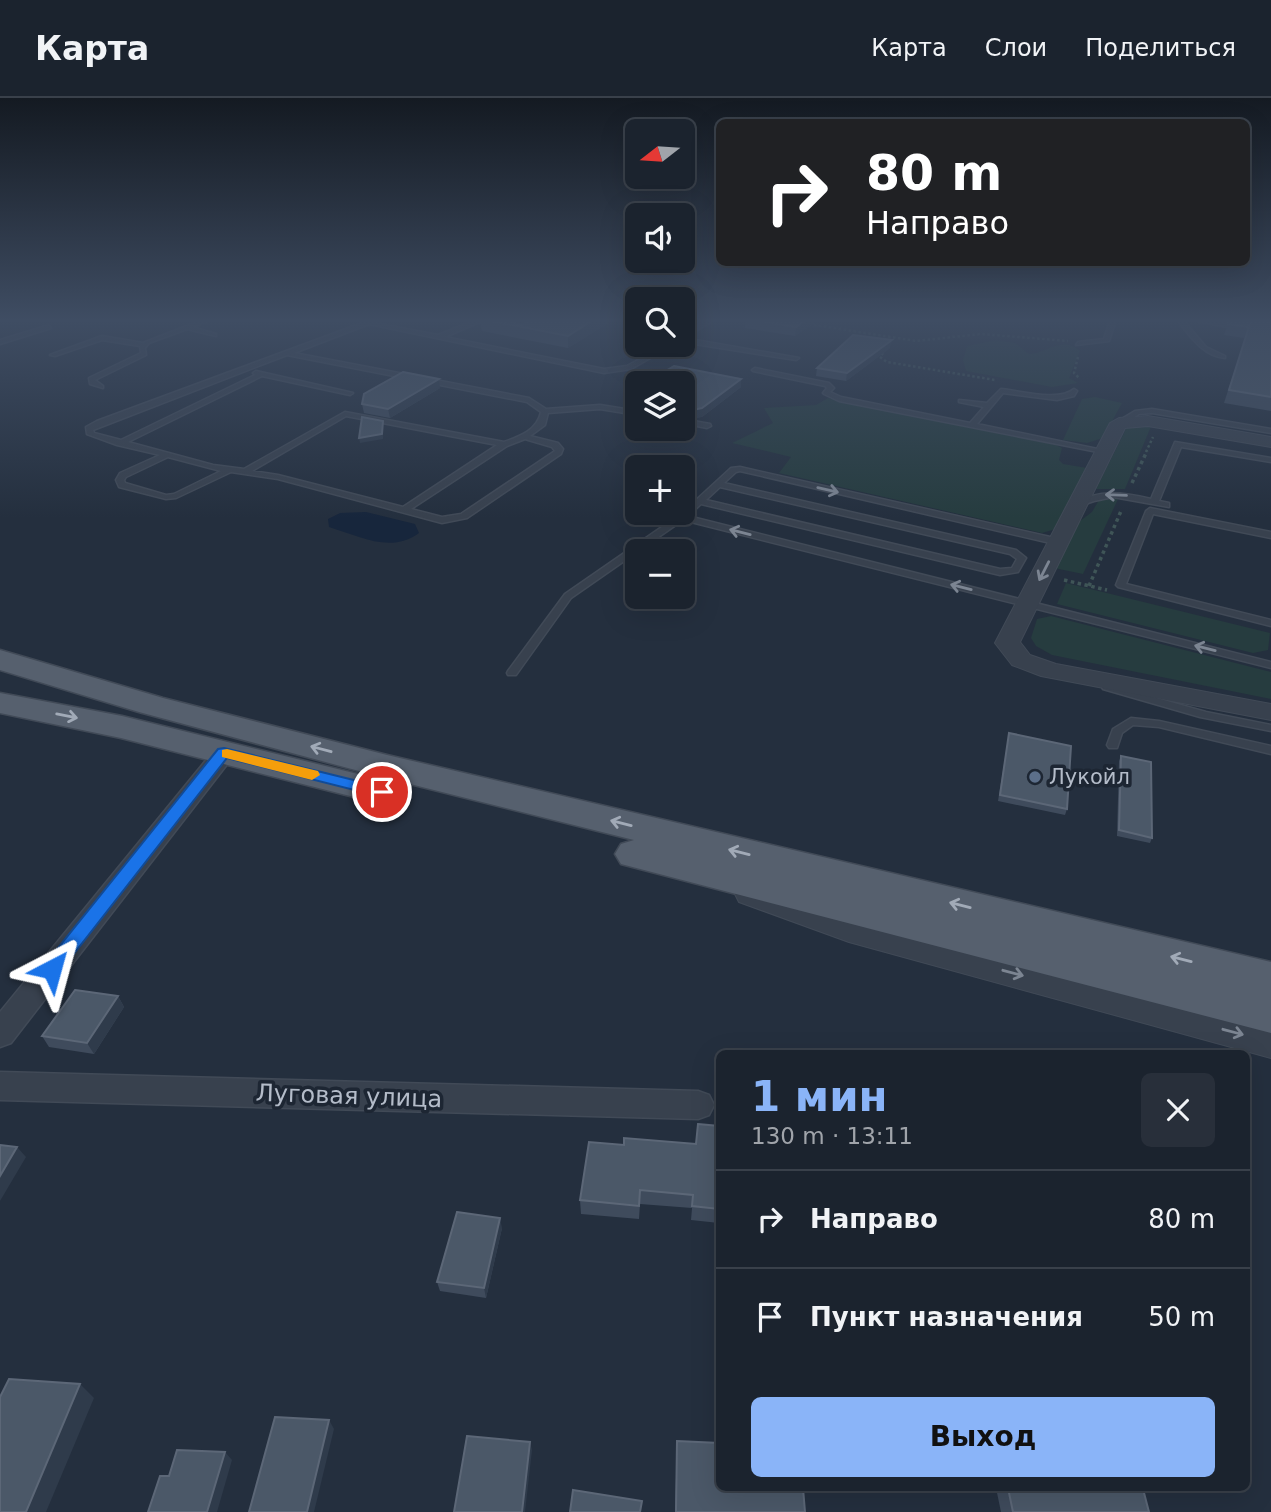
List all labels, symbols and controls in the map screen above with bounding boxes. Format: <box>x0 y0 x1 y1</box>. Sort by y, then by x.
text: Карта <box>35 29 149 68</box>
text: Карта <box>871 34 947 62</box>
text: Слои <box>985 34 1047 62</box>
text: Поделиться <box>1085 34 1236 62</box>
north arrow <box>625 119 695 189</box>
map controls <box>625 119 695 609</box>
text: 80 m <box>866 145 1002 202</box>
icon: right <box>751 147 842 238</box>
button: sound <box>625 203 695 273</box>
text: Направо <box>866 204 1009 242</box>
button: search <box>625 287 695 357</box>
button: layers <box>625 371 695 441</box>
button: + <box>625 455 695 525</box>
one-way arrow <box>816 483 839 497</box>
one-way arrow <box>1105 488 1128 501</box>
one-way arrow <box>729 525 752 538</box>
button: − <box>625 539 695 609</box>
one-way arrow <box>1036 560 1050 581</box>
one-way arrow <box>950 580 973 593</box>
one-way arrow <box>1194 641 1217 654</box>
one-way arrow <box>55 710 78 724</box>
one-way arrow <box>310 742 333 755</box>
pin <box>352 762 412 822</box>
place label: Лукойл <box>1049 765 1130 789</box>
marker: Лукойл <box>1027 769 1043 785</box>
icon: arrive <box>363 773 401 811</box>
one-way arrow <box>610 816 633 830</box>
one-way arrow <box>728 845 750 858</box>
one-way arrow <box>949 898 972 911</box>
position arrow <box>15 932 89 1006</box>
one-way arrow <box>1170 952 1193 965</box>
one-way arrow <box>1002 967 1024 980</box>
one-way arrow <box>1221 1026 1244 1039</box>
text: 1 мин <box>751 1072 888 1121</box>
button: close <box>1141 1073 1215 1147</box>
street label: Луговая улица <box>255 1079 443 1113</box>
text: 130 m · 13:11 <box>751 1123 913 1149</box>
icon: right <box>751 1200 789 1238</box>
text: Направо <box>810 1204 938 1234</box>
text: 80 m <box>1148 1204 1215 1234</box>
icon: arrive <box>751 1298 789 1336</box>
text: Пункт назначения <box>810 1302 1083 1332</box>
text: 50 m <box>1148 1302 1215 1332</box>
button: Выход <box>751 1397 1215 1477</box>

